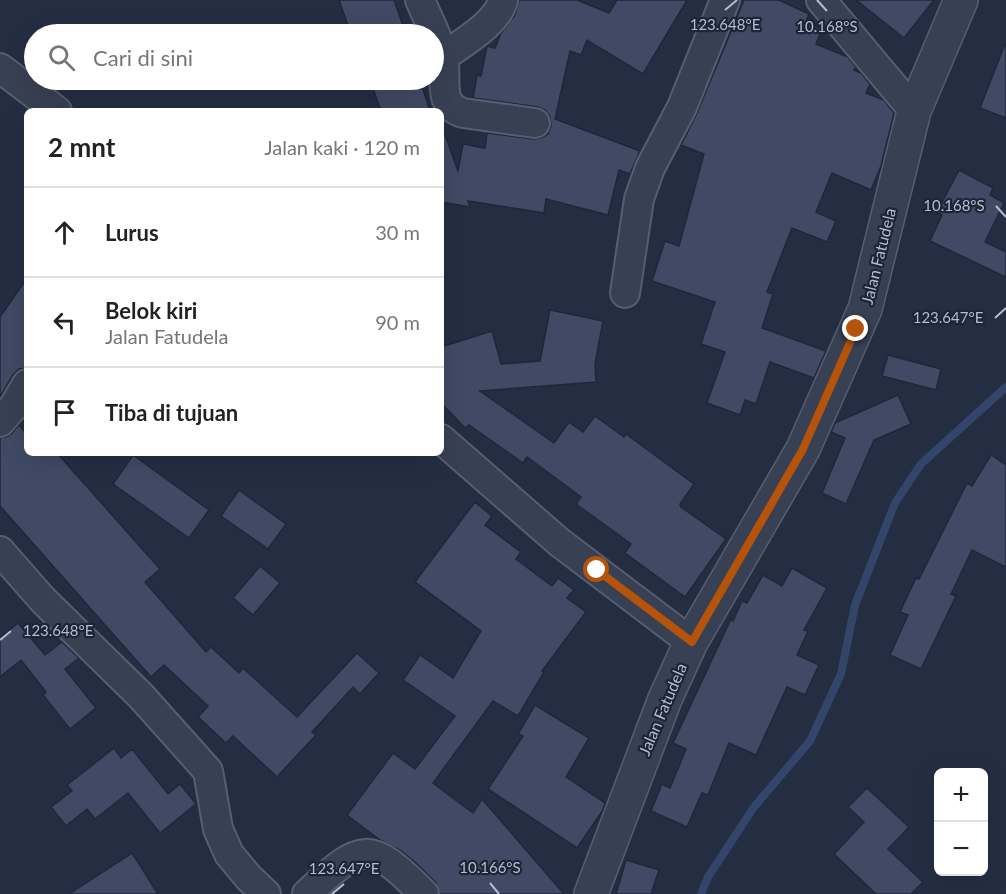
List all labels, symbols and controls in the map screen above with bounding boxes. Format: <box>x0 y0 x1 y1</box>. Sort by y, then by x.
text: 123.648°E <box>690 15 760 33</box>
text: 10.168°S <box>796 17 858 35</box>
search box <box>24 24 444 90</box>
icon: search <box>45 41 78 74</box>
text: Cari di sini <box>93 44 193 71</box>
text: 2 mnt <box>48 131 115 163</box>
text: Jalan kaki · 120 m <box>264 135 420 159</box>
text: 10.168°S <box>923 196 985 214</box>
street label: Jalan Fatudela <box>857 206 899 306</box>
icon: ahead <box>48 216 81 249</box>
text: Lurus <box>105 219 159 246</box>
text: 30 m <box>375 220 420 244</box>
text: Belok kiri <box>105 297 197 324</box>
icon: left <box>48 306 81 339</box>
text: 123.647°E <box>913 308 983 326</box>
text: 90 m <box>375 310 420 334</box>
route end <box>842 315 868 341</box>
text: Jalan Fatudela <box>105 324 228 348</box>
icon: arrive <box>48 396 81 429</box>
text: Tiba di tujuan <box>105 399 238 426</box>
route start <box>583 556 609 582</box>
text: 123.648°E <box>23 621 93 639</box>
street label: Jalan Fatudela <box>634 660 690 758</box>
map controls <box>934 768 988 876</box>
button: + <box>934 768 988 822</box>
button: − <box>934 822 988 876</box>
text: 10.166°S <box>459 858 521 876</box>
text: 123.647°E <box>309 859 379 877</box>

